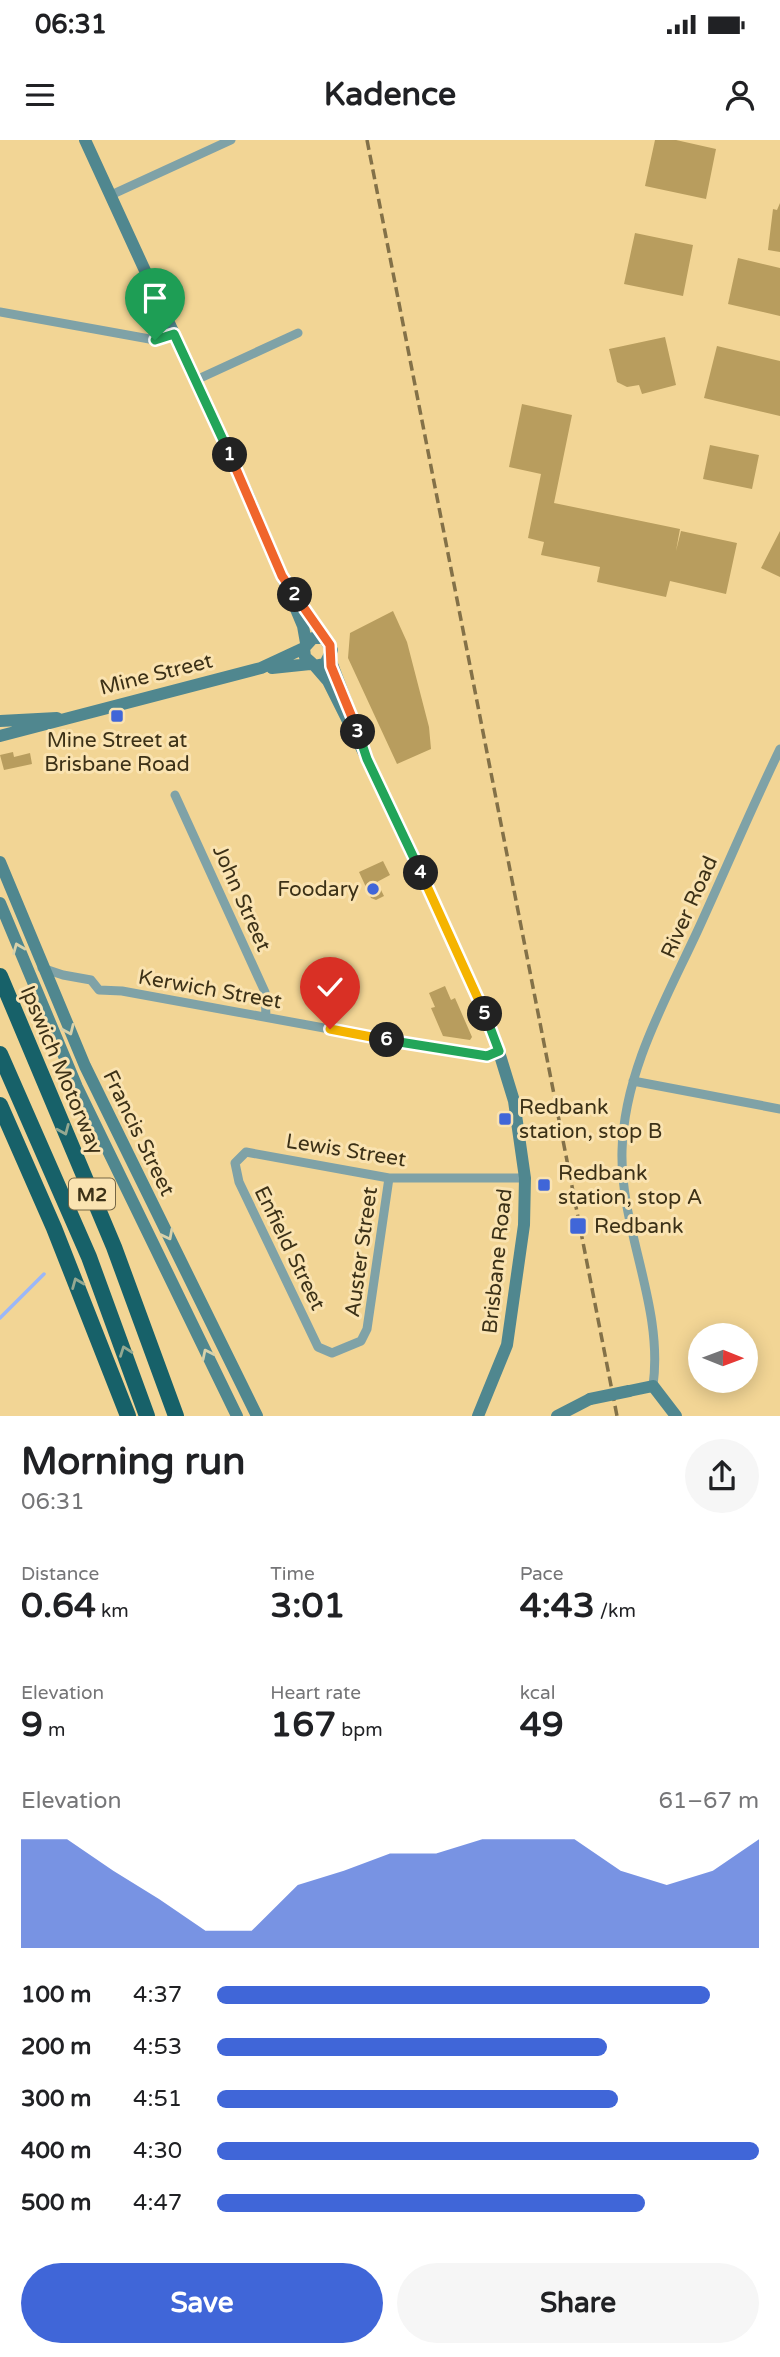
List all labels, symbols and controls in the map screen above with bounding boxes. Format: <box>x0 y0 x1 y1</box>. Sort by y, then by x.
text: 06:31 <box>35 9 107 40</box>
icon: menu <box>21 76 59 114</box>
text: Kadence <box>324 76 456 114</box>
icon: person <box>721 76 759 114</box>
pin <box>125 268 185 340</box>
icon: arrive <box>136 279 174 317</box>
pin: 1 <box>212 438 247 472</box>
text: 1 <box>224 443 235 465</box>
pin: 2 <box>278 578 312 612</box>
text: 2 <box>289 583 300 605</box>
street label: Mine Street <box>97 648 215 701</box>
marker: Mine Street at Brisbane Road <box>109 708 125 724</box>
pin: 3 <box>340 714 376 750</box>
text: 3 <box>352 720 363 742</box>
place label: Mine Street at Brisbane Road <box>44 728 190 777</box>
street label: John Street <box>207 841 276 955</box>
street label: River Road <box>656 852 723 962</box>
pin: 4 <box>404 856 438 890</box>
text: 4 <box>415 861 426 883</box>
place label: Foodary <box>277 877 359 902</box>
marker: Foodary <box>365 881 381 897</box>
one-way arrow <box>13 943 27 955</box>
pin <box>300 957 360 1029</box>
street label: Kerwich Street <box>136 965 284 1014</box>
icon: check <box>311 968 349 1006</box>
street label: Ipswich Motorway <box>15 982 108 1158</box>
pin: 5 <box>468 996 503 1032</box>
text: 5 <box>479 1002 490 1024</box>
one-way arrow <box>61 1023 75 1036</box>
pin: 6 <box>370 1023 404 1058</box>
text: 6 <box>381 1028 392 1050</box>
street label: Francis Street <box>97 1066 180 1200</box>
place label: Redbank station, stop B <box>519 1095 662 1144</box>
marker: Redbank station, stop B <box>497 1111 513 1127</box>
one-way arrow <box>56 1122 70 1135</box>
street label: Lewis Street <box>284 1129 408 1172</box>
place label: Redbank station, stop A <box>558 1161 702 1210</box>
marker: Redbank station, stop A <box>536 1177 552 1193</box>
road number: M2 <box>69 1178 115 1210</box>
street label: Enfield Street <box>249 1182 330 1314</box>
street label: Auster Street <box>340 1185 383 1319</box>
street label: Brisbane Road <box>477 1187 518 1335</box>
place label: Redbank <box>594 1214 683 1239</box>
marker: Redbank <box>568 1216 588 1236</box>
one-way arrow <box>159 1228 173 1240</box>
one-way arrow <box>71 1278 85 1290</box>
north arrow <box>688 1323 758 1393</box>
map controls <box>688 1323 758 1393</box>
one-way arrow <box>119 1345 133 1357</box>
one-way arrow <box>201 1349 215 1361</box>
text: Morning run <box>21 1439 245 1485</box>
button: share <box>685 1439 759 1513</box>
text: 06:31 <box>21 1488 85 1516</box>
text: Distance <box>21 1563 99 1585</box>
text: Time <box>270 1563 315 1585</box>
text: Pace <box>520 1563 563 1585</box>
text: 0.64 <box>21 1585 96 1627</box>
text: 3:01 <box>270 1585 345 1627</box>
text: 4:43 <box>520 1585 595 1627</box>
text: km <box>96 1600 129 1622</box>
text: /km <box>595 1600 636 1622</box>
text: Elevation <box>21 1682 104 1704</box>
text: Heart rate <box>270 1682 361 1704</box>
text: kcal <box>520 1682 555 1704</box>
text: 9 <box>21 1704 43 1746</box>
text: 167 <box>270 1704 336 1746</box>
text: 49 <box>520 1704 564 1746</box>
text: m <box>43 1719 65 1741</box>
text: bpm <box>336 1719 383 1741</box>
text: Elevation <box>21 1787 122 1815</box>
text: 61–67 m <box>658 1787 759 1815</box>
text: 100 m <box>21 1981 91 2009</box>
text: 4:37 <box>133 1981 182 2009</box>
text: 200 m <box>21 2033 91 2061</box>
text: 4:53 <box>133 2033 182 2061</box>
text: 300 m <box>21 2085 91 2113</box>
text: 4:51 <box>133 2085 182 2113</box>
text: 400 m <box>21 2137 91 2165</box>
text: 4:30 <box>133 2137 182 2165</box>
text: 500 m <box>21 2189 91 2217</box>
text: 4:47 <box>133 2189 182 2217</box>
button: Save <box>21 2263 383 2343</box>
button: Share <box>397 2263 759 2343</box>

